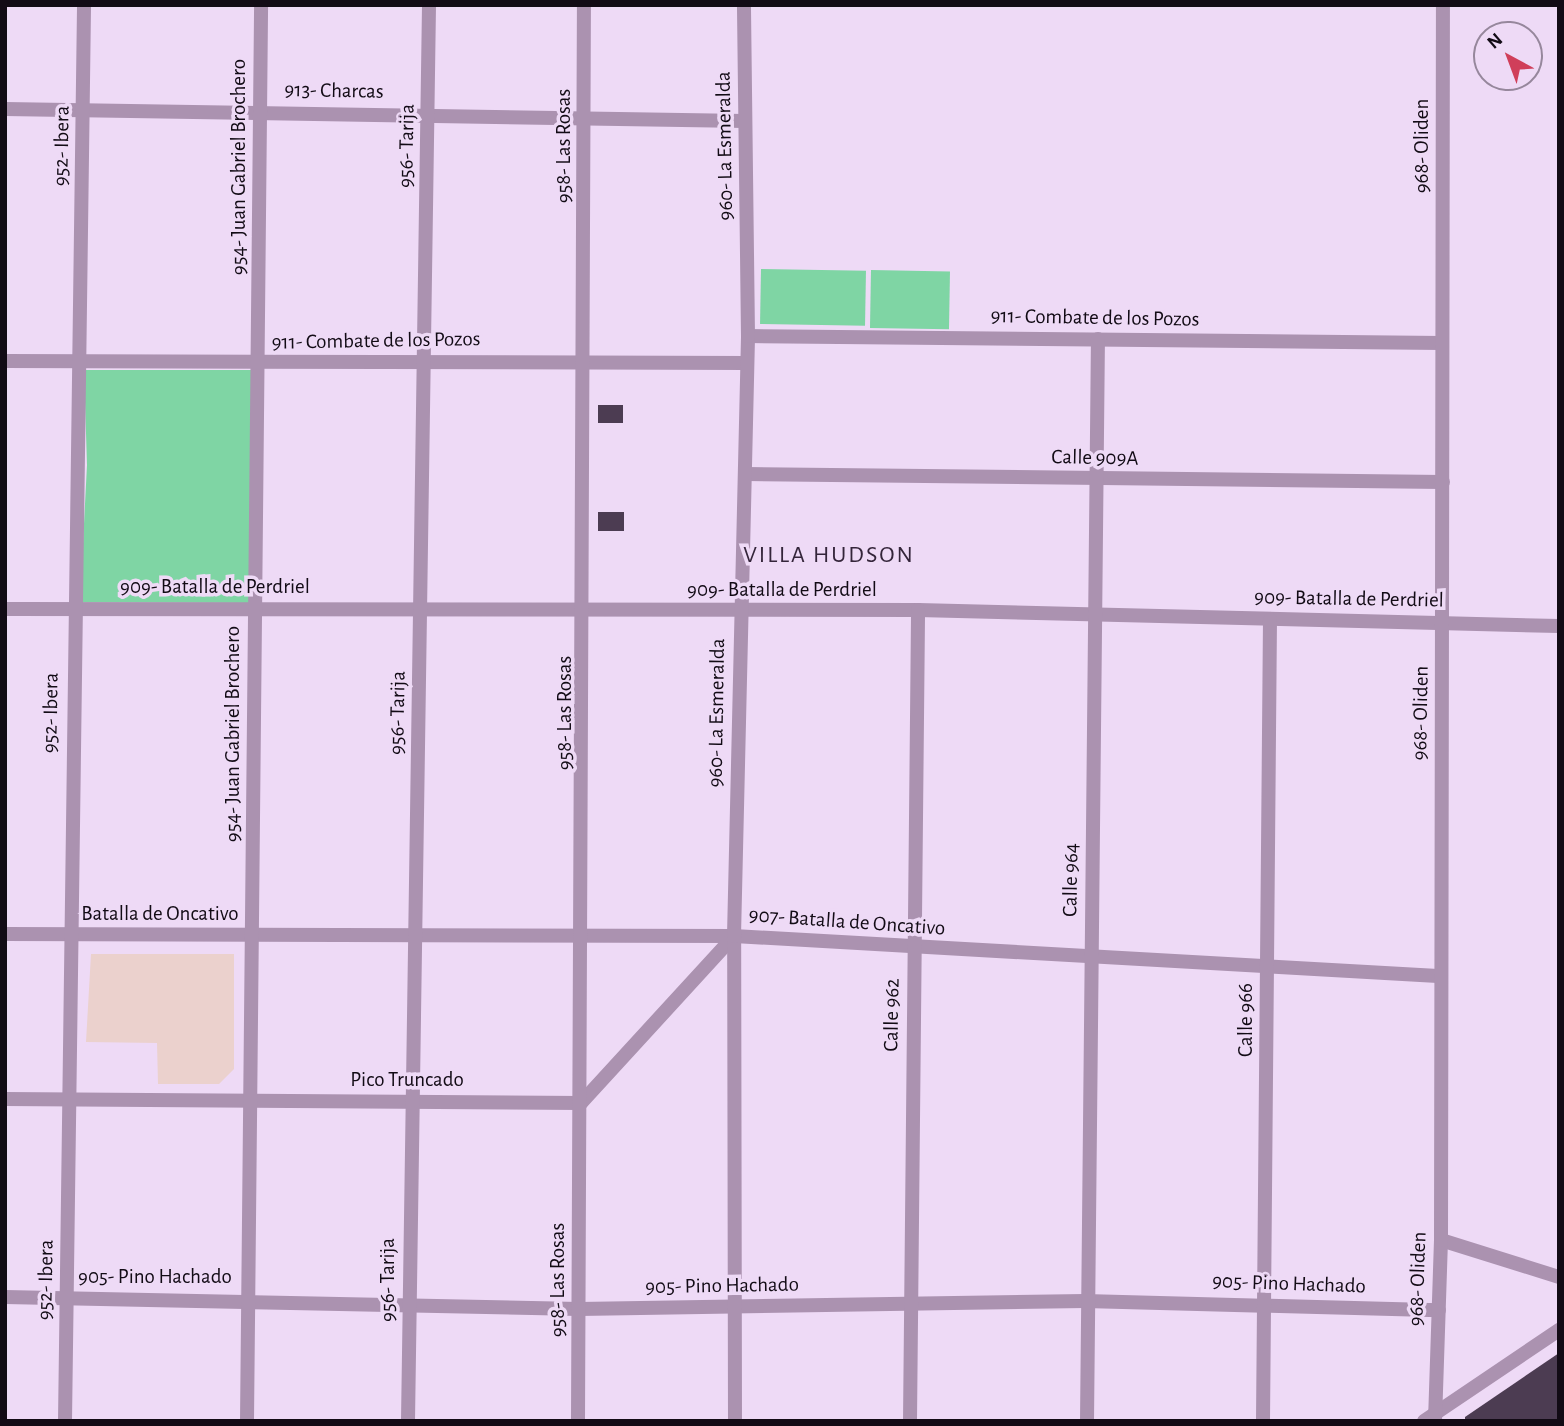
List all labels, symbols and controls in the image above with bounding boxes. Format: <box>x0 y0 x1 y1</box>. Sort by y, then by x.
north arrow <box>1473 21 1543 91</box>
text: N <box>1484 30 1506 53</box>
street label: 954- Juan Gabriel Brochero <box>226 59 252 275</box>
street label: 960- La Esmeralda <box>711 71 739 221</box>
street label: 913- Charcas <box>284 78 384 104</box>
street label: 958- Las Rosas <box>551 89 577 203</box>
street label: 968- Oliden <box>1409 99 1435 193</box>
street label: 956- Tarija <box>394 104 420 188</box>
street label: 952- Ibera <box>49 106 75 186</box>
street label: 911- Combate de los Pozos <box>990 304 1200 332</box>
street label: 911- Combate de los Pozos <box>271 327 481 355</box>
street label: Calle 909A <box>1051 445 1139 471</box>
district label: VILLA HUDSON <box>745 542 913 570</box>
street label: 909- Batalla de Perdriel <box>120 574 310 600</box>
street label: 909- Batalla de Perdriel <box>687 577 877 603</box>
street label: 909- Batalla de Perdriel <box>1254 585 1444 613</box>
street label: 954- Juan Gabriel Brochero <box>220 626 246 842</box>
street label: 960- La Esmeralda <box>703 638 731 788</box>
street label: 958- Las Rosas <box>552 656 578 770</box>
street label: 968- Oliden <box>1408 665 1434 761</box>
street label: 956- Tarija <box>385 671 411 755</box>
street label: 952- Ibera <box>38 673 64 753</box>
street label: Calle 964 <box>1058 843 1084 917</box>
street label: Batalla de Oncativo <box>81 901 239 927</box>
street label: 907- Batalla de Oncativo <box>748 903 946 941</box>
street label: Calle 962 <box>879 978 905 1052</box>
street label: Calle 966 <box>1233 983 1259 1057</box>
street label: Pico Truncado <box>350 1067 464 1093</box>
street label: 958- Las Rosas <box>545 1223 571 1337</box>
street label: 968- Oliden <box>1404 1231 1432 1327</box>
street label: 956- Tarija <box>375 1238 401 1322</box>
street label: 952- Ibera <box>33 1240 59 1320</box>
street label: 905- Pino Hachado <box>78 1264 232 1290</box>
street label: 905- Pino Hachado <box>1212 1269 1366 1299</box>
street label: 905- Pino Hachado <box>645 1272 799 1300</box>

